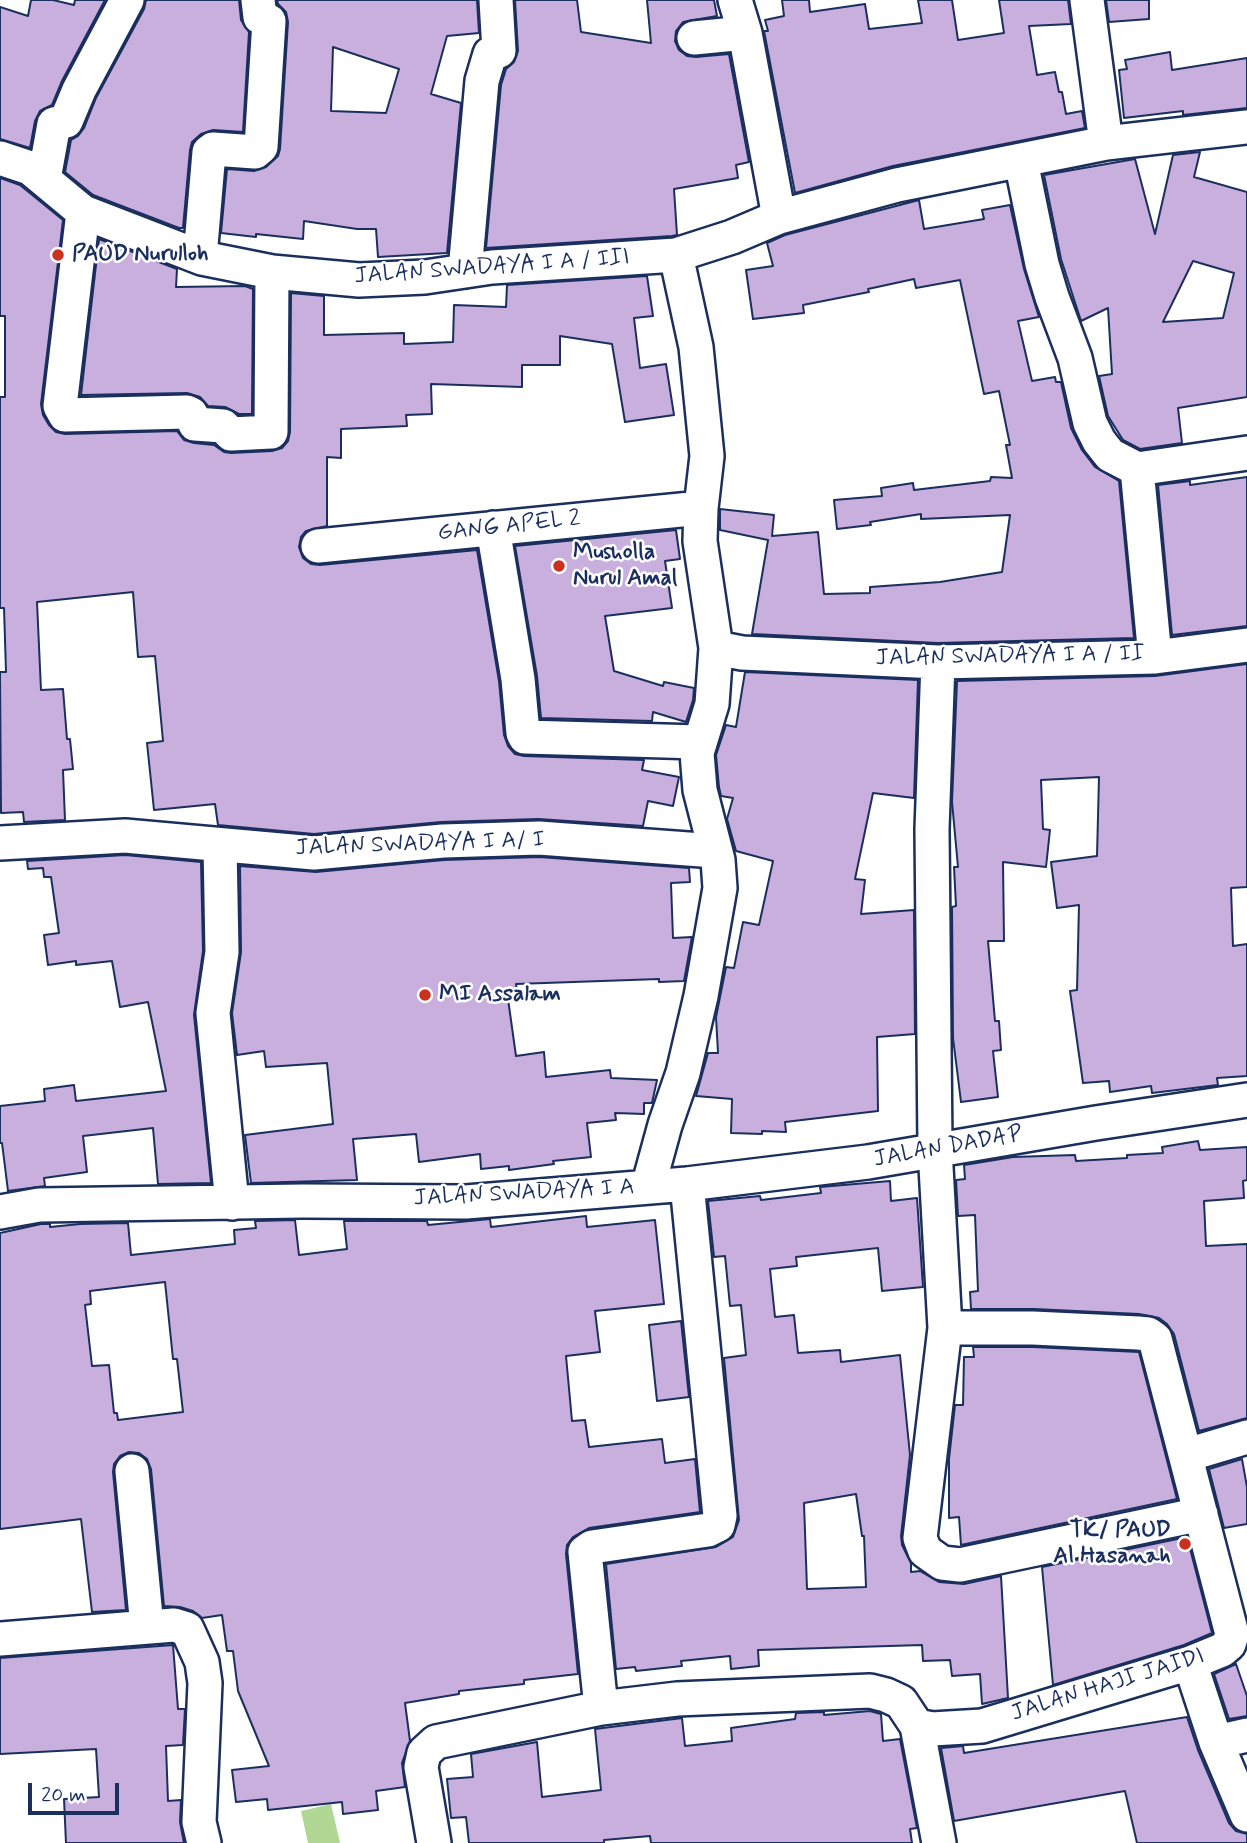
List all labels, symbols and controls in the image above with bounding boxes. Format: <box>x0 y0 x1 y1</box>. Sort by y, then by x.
place label: PAUD Nurulloh <box>72 241 208 269</box>
street label: JALAN SWADAYA I A / III <box>353 245 631 291</box>
marker: PAUD Nurulloh <box>50 247 66 263</box>
street label: GANG APEL 2 <box>436 506 582 548</box>
place label: Musholla Nurul Amal <box>573 539 677 593</box>
marker: Musholla Nurul Amal <box>551 558 567 574</box>
street label: JALAN SWADAYA I A / II <box>875 641 1145 673</box>
street label: JALAN SWADAYA I A/ I <box>295 827 545 863</box>
place label: MI Assalam <box>439 981 561 1009</box>
marker: MI Assalam <box>417 987 433 1003</box>
street label: JALAN DADAP <box>871 1121 1025 1175</box>
street label: JALAN SWADAYA I A <box>413 1174 635 1214</box>
place label: TK/ PAUD Al Hasanah <box>1053 1517 1171 1571</box>
marker: TK/ PAUD Al Hasanah <box>1177 1536 1193 1552</box>
street label: JALAN HAJI JAIDI <box>1008 1643 1208 1729</box>
scale bar <box>32 1770 122 1814</box>
text: 20 m <box>41 1781 86 1809</box>

